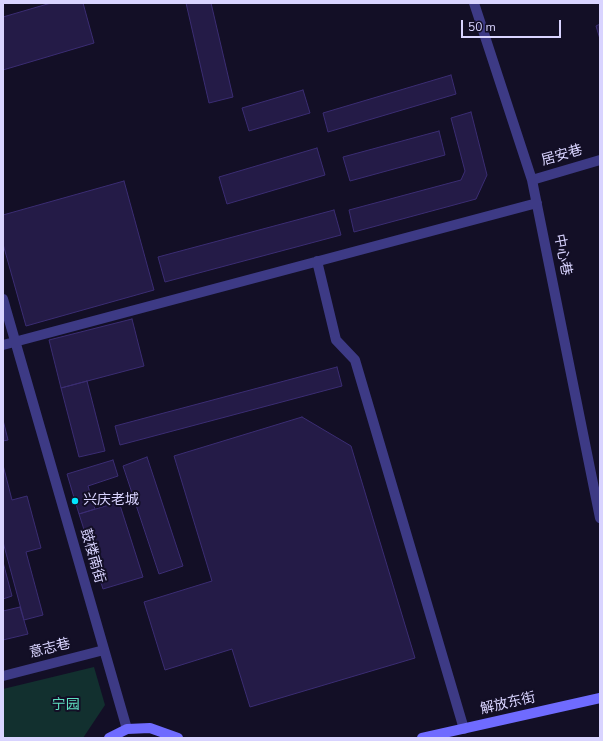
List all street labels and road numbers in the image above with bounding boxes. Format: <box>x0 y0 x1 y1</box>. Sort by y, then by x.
street label: 居安巷 <box>539 142 585 170</box>
street label: 中心巷 <box>550 233 574 277</box>
street label: 鼓楼南街 <box>76 527 108 585</box>
street label: 意志巷 <box>28 636 72 662</box>
street label: 解放东街 <box>479 690 537 718</box>

